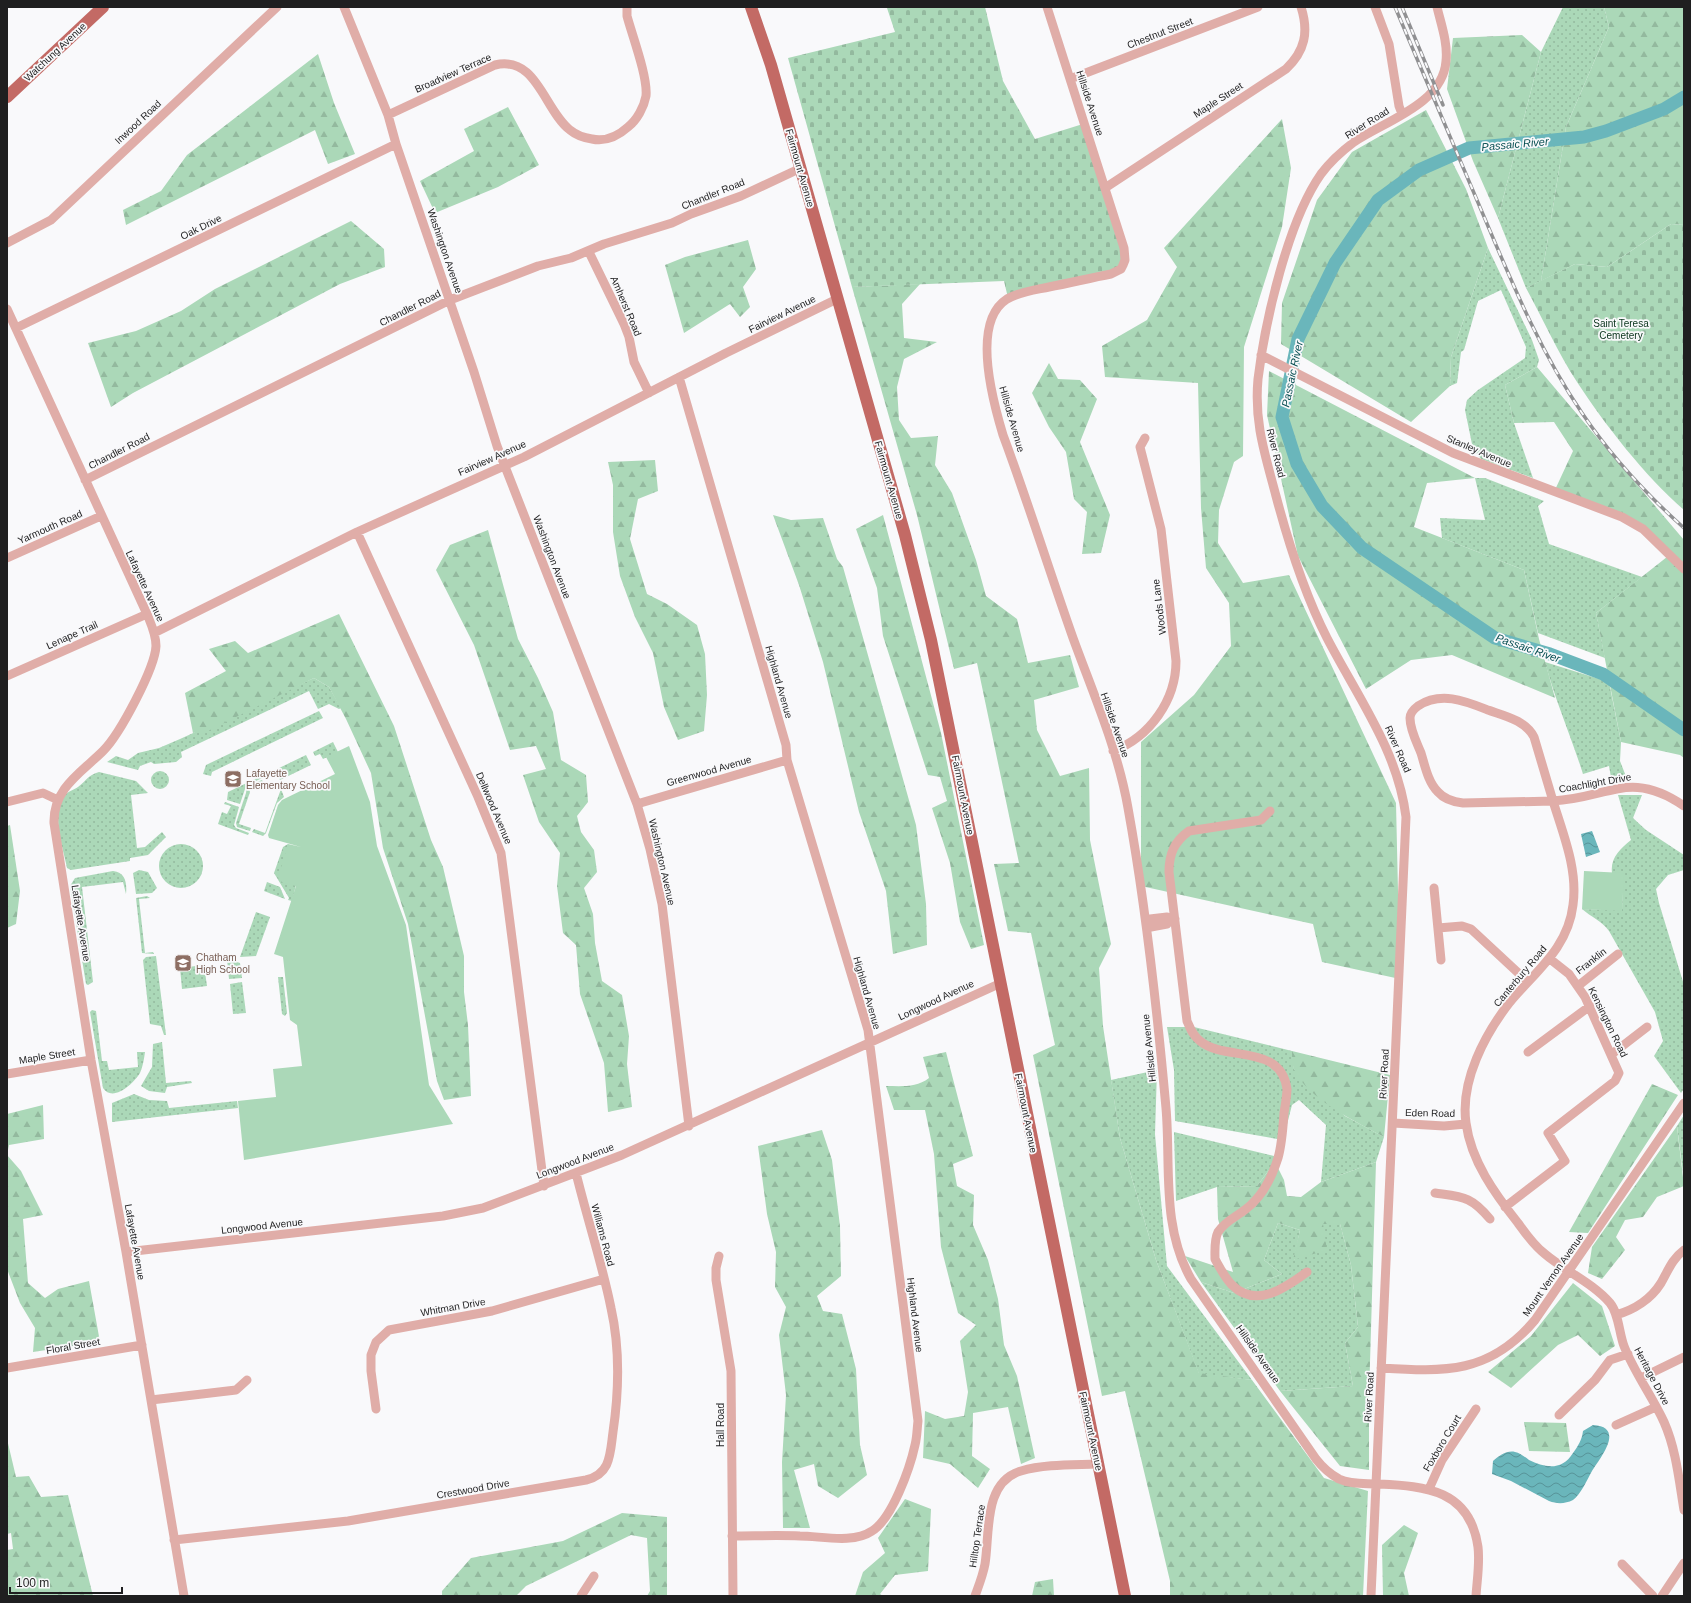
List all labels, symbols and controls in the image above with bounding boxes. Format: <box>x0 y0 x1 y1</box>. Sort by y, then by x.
street label: Chestnut Street <box>1126 15 1195 51</box>
street label: Watchung Avenue <box>22 20 89 84</box>
street label: Broadview Terrace <box>413 51 493 95</box>
street label: Hillside Avenue <box>1074 69 1106 138</box>
street label: Maple Street <box>1191 80 1245 120</box>
street label: Inwood Road <box>113 98 163 146</box>
street label: River Road <box>1343 105 1391 141</box>
street label: Fairmount Avenue <box>784 128 817 209</box>
water label: Passaic River <box>1481 135 1550 153</box>
street label: Chandler Road <box>680 176 746 212</box>
street label: Washington Avenue <box>425 207 465 295</box>
street label: Oak Drive <box>179 212 224 242</box>
street label: Amherst Road <box>608 274 644 338</box>
street label: Chandler Road <box>378 288 442 328</box>
street label: Fairview Avenue <box>747 293 818 335</box>
park label: Saint Teresa Cemetery <box>1593 318 1649 341</box>
water label: Passaic River <box>1279 339 1305 408</box>
street label: Hillside Avenue <box>997 385 1027 454</box>
street label: River Road <box>1265 427 1287 479</box>
street label: Chandler Road <box>87 431 151 471</box>
street label: Stanley Avenue <box>1445 432 1513 470</box>
street label: Fairview Avenue <box>456 438 528 478</box>
street label: Fairmount Avenue <box>873 440 906 521</box>
street label: Yarmouth Road <box>16 508 84 546</box>
street label: Washington Avenue <box>531 514 573 601</box>
street label: Lafayette Avenue <box>124 549 166 624</box>
street label: Woods Lane <box>1150 578 1168 635</box>
street label: Lenape Trail <box>45 619 99 651</box>
water label: Passaic River <box>1494 631 1563 665</box>
street label: Highland Avenue <box>763 644 795 720</box>
street label: Hillside Avenue <box>1099 691 1131 759</box>
street label: River Road <box>1383 724 1413 774</box>
street label: Greenwood Avenue <box>665 754 753 788</box>
street label: Fairmount Avenue <box>950 754 976 836</box>
place label: Lafayette Elementary School <box>246 768 330 791</box>
school or university icon: Lafayette Elementary School <box>223 769 243 789</box>
street label: Dellwood Avenue <box>474 770 514 846</box>
street label: Coachlight Drive <box>1558 771 1633 795</box>
street label: Washington Avenue <box>647 818 677 907</box>
street label: Lafayette Avenue <box>70 884 93 962</box>
street label: Canterbury Road <box>1491 943 1549 1009</box>
street label: Franklin <box>1574 946 1608 976</box>
place label: Chatham High School <box>196 952 250 975</box>
school or university icon: Chatham High School <box>173 953 193 973</box>
street label: Highland Avenue <box>851 955 883 1031</box>
street label: Longwood Avenue <box>896 977 976 1022</box>
street label: Kensington Road <box>1586 985 1630 1059</box>
street label: Hillside Avenue <box>1140 1013 1158 1082</box>
street label: Maple Street <box>18 1046 76 1066</box>
street label: River Road <box>1377 1049 1391 1099</box>
street label: Fairmount Avenue <box>1013 1072 1039 1154</box>
street label: Eden Road <box>1405 1107 1455 1119</box>
street label: Longwood Avenue <box>535 1141 616 1181</box>
street label: Lafayette Avenue <box>123 1203 147 1281</box>
street label: Williams Road <box>589 1203 617 1267</box>
street label: Longwood Avenue <box>221 1216 304 1236</box>
street label: Mount Vernon Avenue <box>1520 1231 1586 1318</box>
street label: Highland Avenue <box>905 1277 925 1354</box>
street label: Whitman Drive <box>420 1296 487 1318</box>
street label: Hillside Avenue <box>1234 1323 1282 1385</box>
street label: Floral Street <box>45 1336 101 1356</box>
street label: Heritage Drive <box>1632 1345 1672 1407</box>
street label: River Road <box>1362 1372 1376 1422</box>
street label: Fairmount Avenue <box>1077 1390 1105 1472</box>
street label: Hall Road <box>715 1403 726 1447</box>
street label: Foxboro Court <box>1421 1413 1463 1473</box>
street label: Crestwood Drive <box>436 1477 511 1501</box>
street label: Hilltop Terrace <box>967 1503 987 1568</box>
scale bar <box>10 1569 122 1595</box>
text: 100 m <box>16 1576 49 1590</box>

